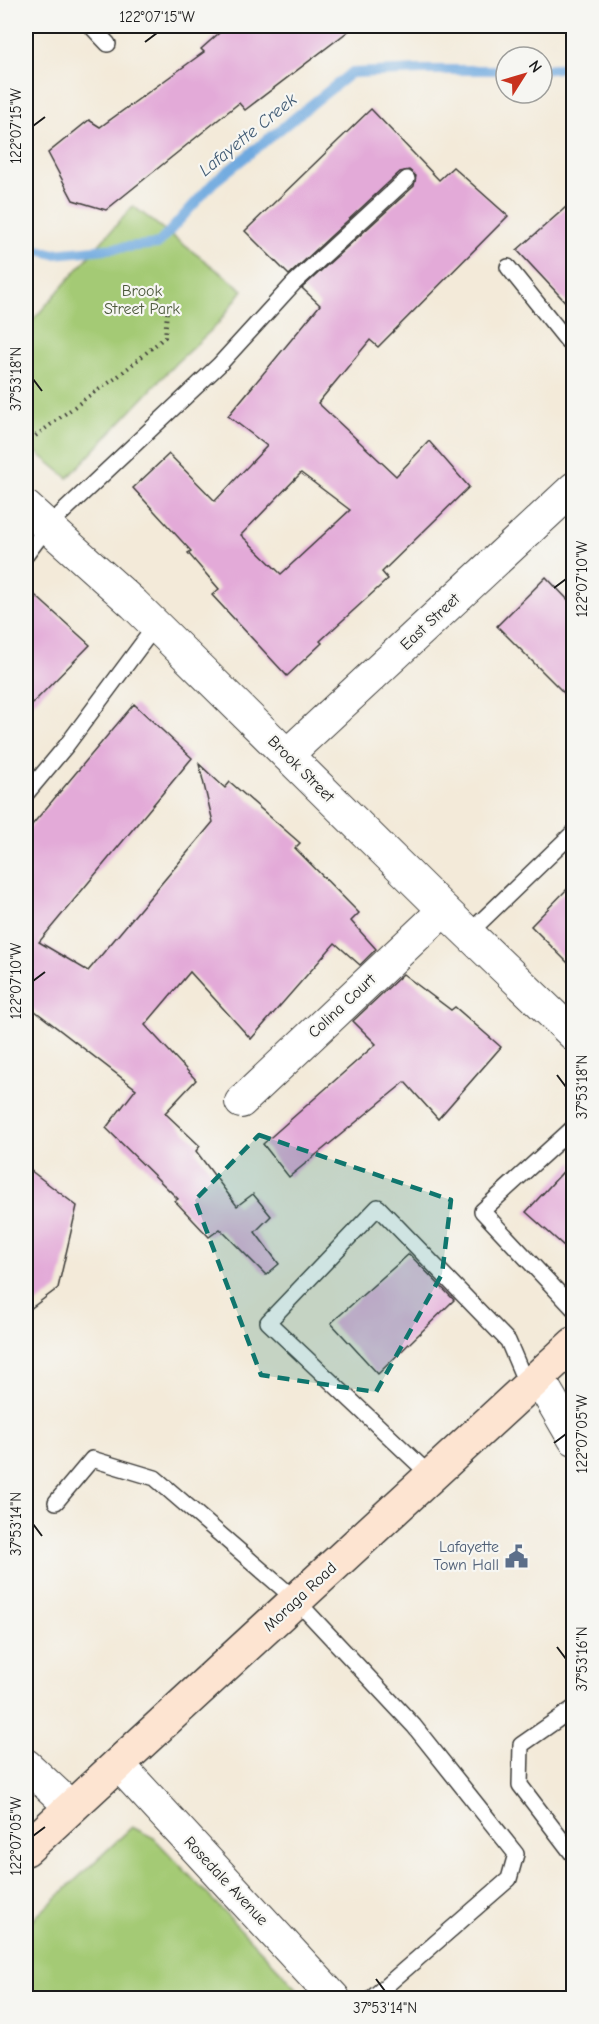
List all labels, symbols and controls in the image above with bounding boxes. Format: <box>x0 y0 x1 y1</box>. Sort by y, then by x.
text: 122°07'15"W <box>119 8 195 26</box>
north arrow <box>494 45 554 105</box>
text: N <box>525 57 546 76</box>
text: 122°07'15"W <box>7 88 25 164</box>
water label: Lafayette Creek <box>195 89 301 181</box>
park label: Brook Street Park <box>104 282 180 318</box>
text: 37°53'18"N <box>7 347 25 411</box>
text: 122°07'10"W <box>573 541 591 617</box>
street label: East Street <box>397 590 464 654</box>
street label: Brook Street <box>264 732 338 806</box>
text: 122°07'10"W <box>7 943 25 1019</box>
street label: Colina Court <box>305 970 380 1042</box>
text: 37°53'18"N <box>573 1055 591 1119</box>
text: 122°07'05"W <box>573 1395 591 1473</box>
text: 37°53'14"N <box>7 1492 25 1556</box>
place label: Lafayette Town Hall <box>433 1538 499 1574</box>
public building icon: Lafayette Town Hall <box>504 1543 530 1569</box>
street label: Moraga Road <box>260 1559 340 1635</box>
text: 37°53'16"N <box>573 1626 591 1692</box>
text: 122°07'05"W <box>7 1797 25 1875</box>
street label: Rosedale Avenue <box>180 1833 272 1929</box>
text: 37°53'14"N <box>353 1999 417 2017</box>

